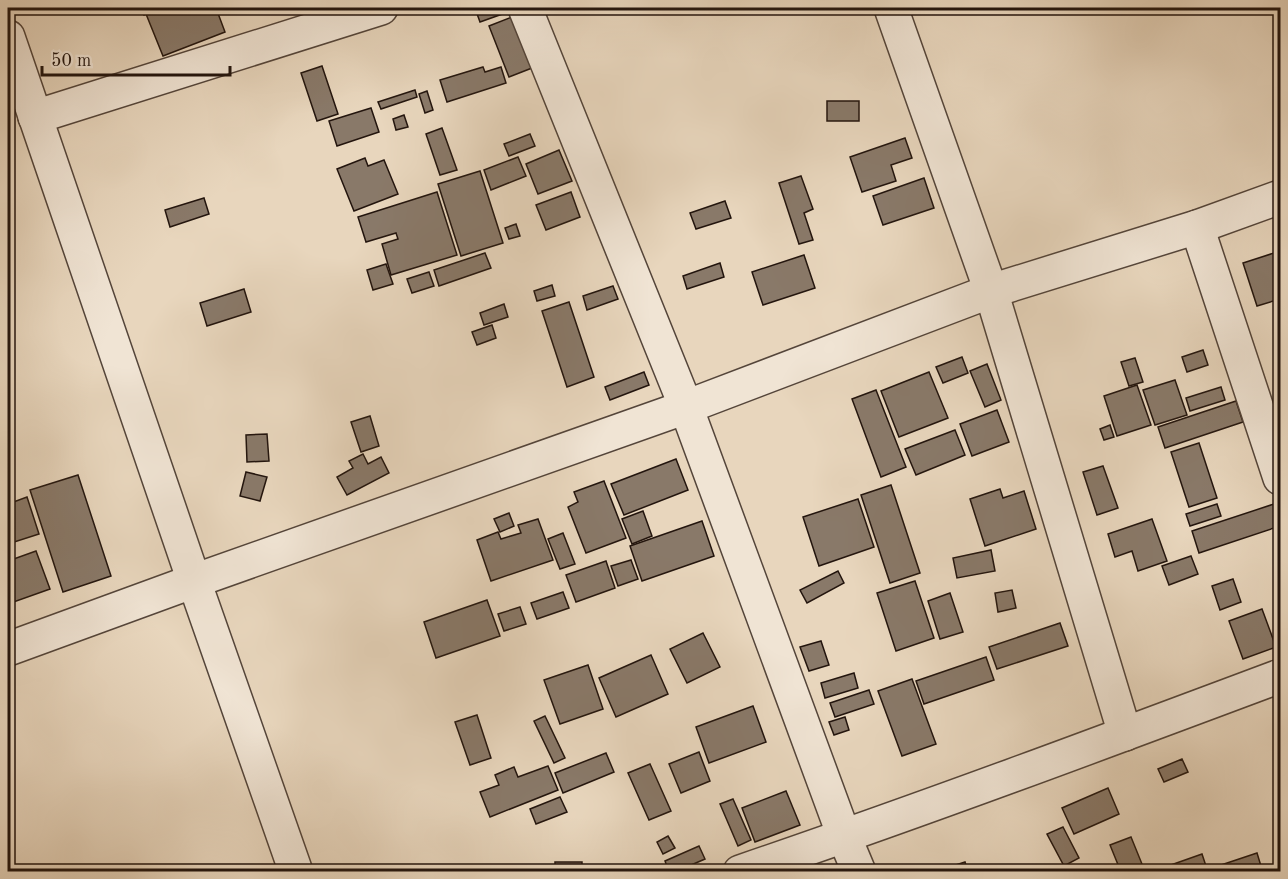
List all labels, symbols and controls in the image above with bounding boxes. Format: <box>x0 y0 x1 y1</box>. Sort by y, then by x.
scale bar <box>42 39 230 77</box>
text: 50 m <box>51 52 91 70</box>

